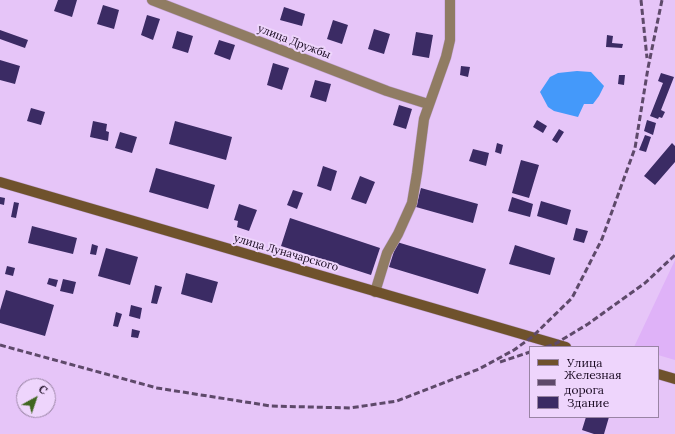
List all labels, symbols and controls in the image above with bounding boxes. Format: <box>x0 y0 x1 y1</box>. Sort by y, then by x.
street label: улица Дружбы <box>256 22 332 62</box>
street label: улица Луначарского <box>232 232 340 274</box>
legend <box>529 346 659 418</box>
text: Улица <box>567 355 603 370</box>
text: Железная дорога <box>564 367 622 397</box>
north arrow <box>16 378 56 418</box>
text: С <box>36 382 50 397</box>
text: Здание <box>567 395 609 410</box>

